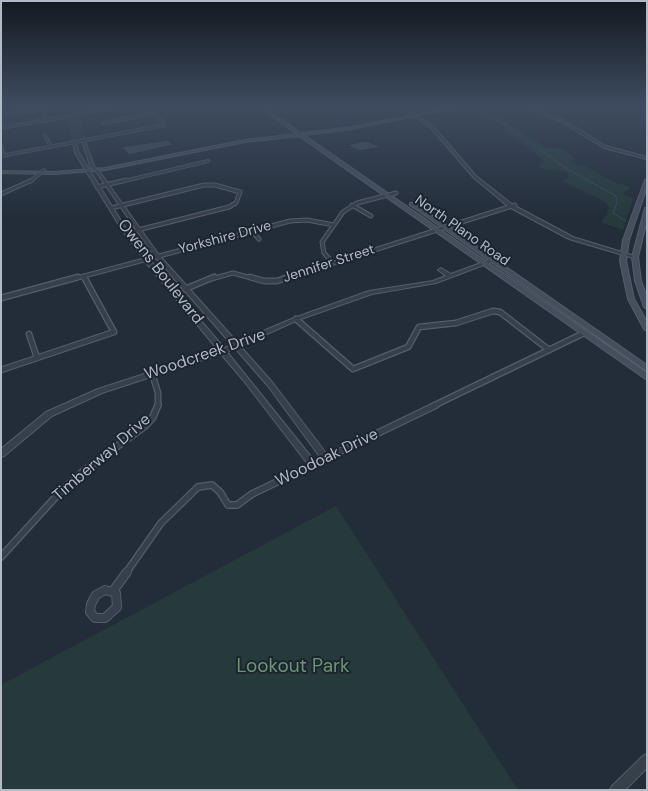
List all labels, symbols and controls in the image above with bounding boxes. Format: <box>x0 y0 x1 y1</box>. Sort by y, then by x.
street label: North Plano Road <box>411 192 513 270</box>
street label: Owens Boulevard <box>113 216 207 328</box>
street label: Yorkshire Drive <box>177 218 273 258</box>
street label: Jennifer Street <box>281 241 377 287</box>
street label: Woodcreek Drive <box>142 325 268 385</box>
street label: Timberway Drive <box>49 410 155 506</box>
street label: Woodoak Drive <box>272 425 382 491</box>
park label: Lookout Park <box>236 656 350 678</box>

